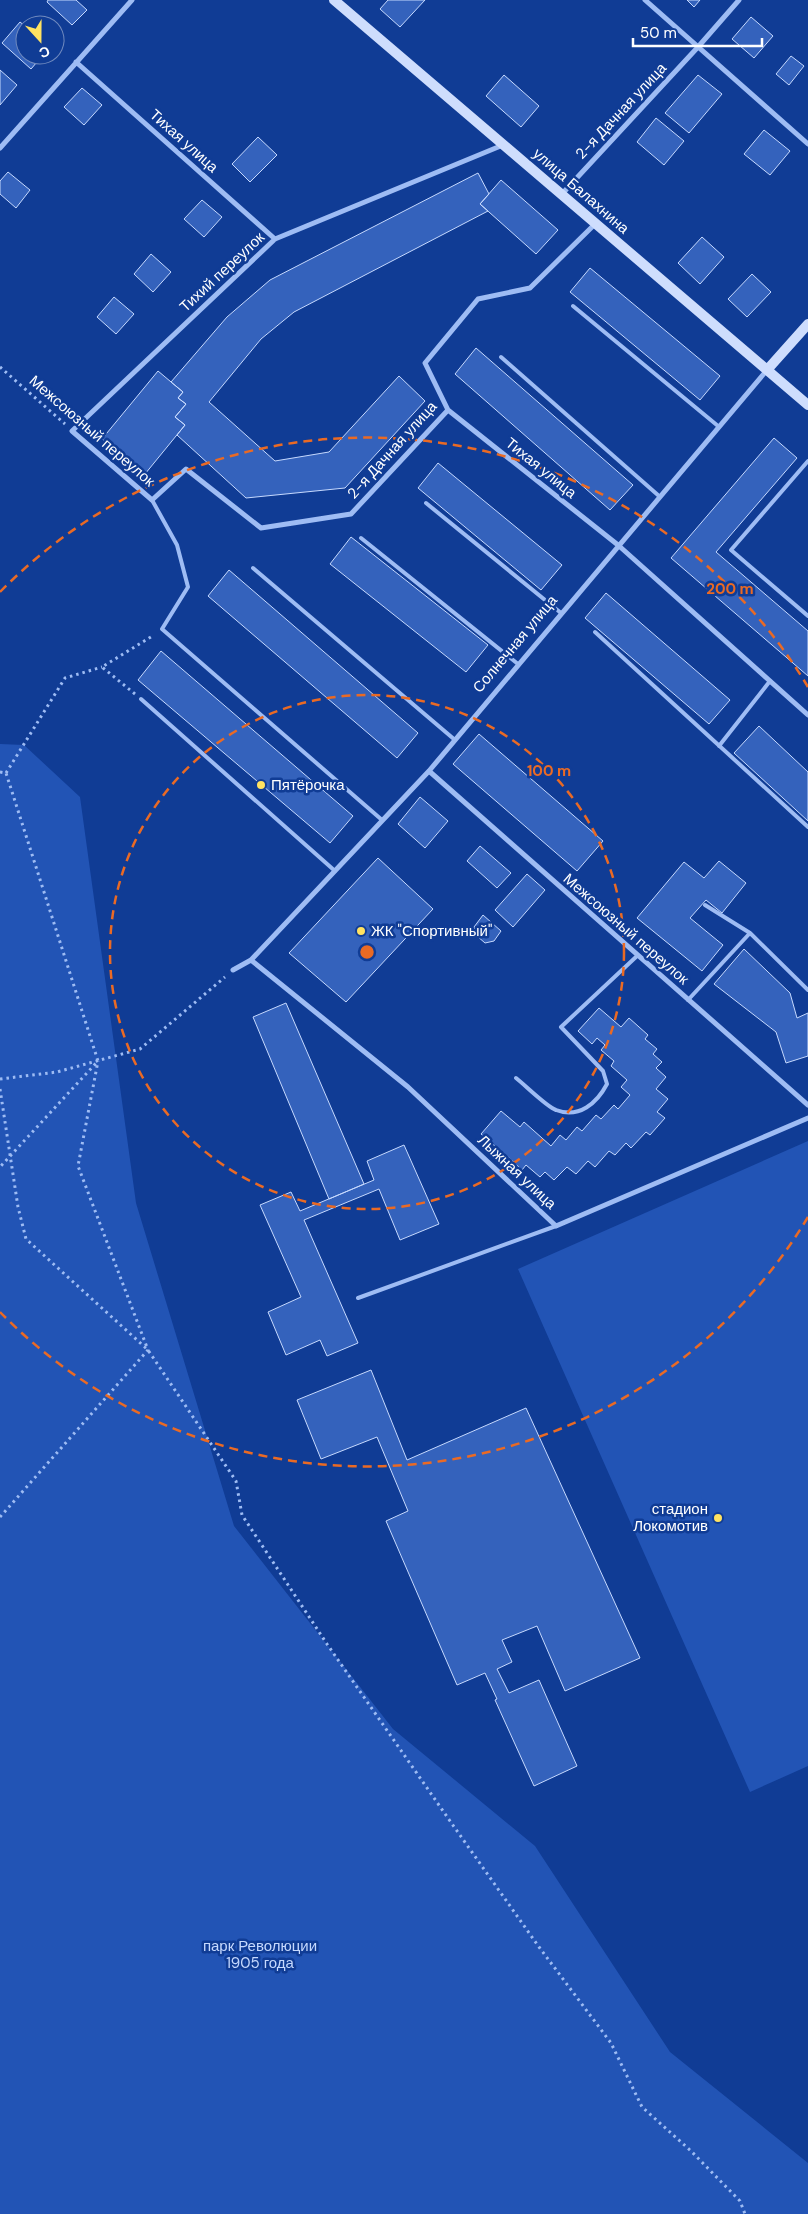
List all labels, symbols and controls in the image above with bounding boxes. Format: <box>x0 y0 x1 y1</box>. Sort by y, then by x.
north arrow <box>15 15 65 65</box>
scale bar <box>633 15 762 47</box>
text: 50 m <box>640 23 677 43</box>
text: С <box>37 42 53 62</box>
street label: 2-я Дачная улица <box>571 58 671 163</box>
street label: Тихая улица <box>145 105 223 178</box>
street label: улица Балахнина <box>529 144 634 239</box>
street label: Тихий переулок <box>175 227 269 317</box>
street label: Межсоюзный переулок <box>25 371 159 491</box>
street label: 2-я Дачная улица <box>343 396 442 503</box>
street label: Тихая улица <box>501 433 581 503</box>
text: 200 m <box>706 579 754 599</box>
street label: Солнечная улица <box>468 591 562 697</box>
text: 100 m <box>527 761 571 781</box>
place label: Пятёрочка <box>271 775 345 795</box>
marker: Пятёрочка <box>255 779 267 791</box>
street label: Межсоюзный переулок <box>559 869 693 989</box>
place label: ЖК "Спортивный" <box>371 921 492 941</box>
marker: ЖК "Спортивный" <box>355 925 367 937</box>
centre of rings <box>358 943 376 961</box>
street label: Лыжная улица <box>473 1130 561 1214</box>
place label: стадион Локомотив <box>633 1499 708 1536</box>
marker: стадион Локомотив <box>712 1512 724 1524</box>
park label: парк Революции 1905 года <box>203 1936 317 1973</box>

